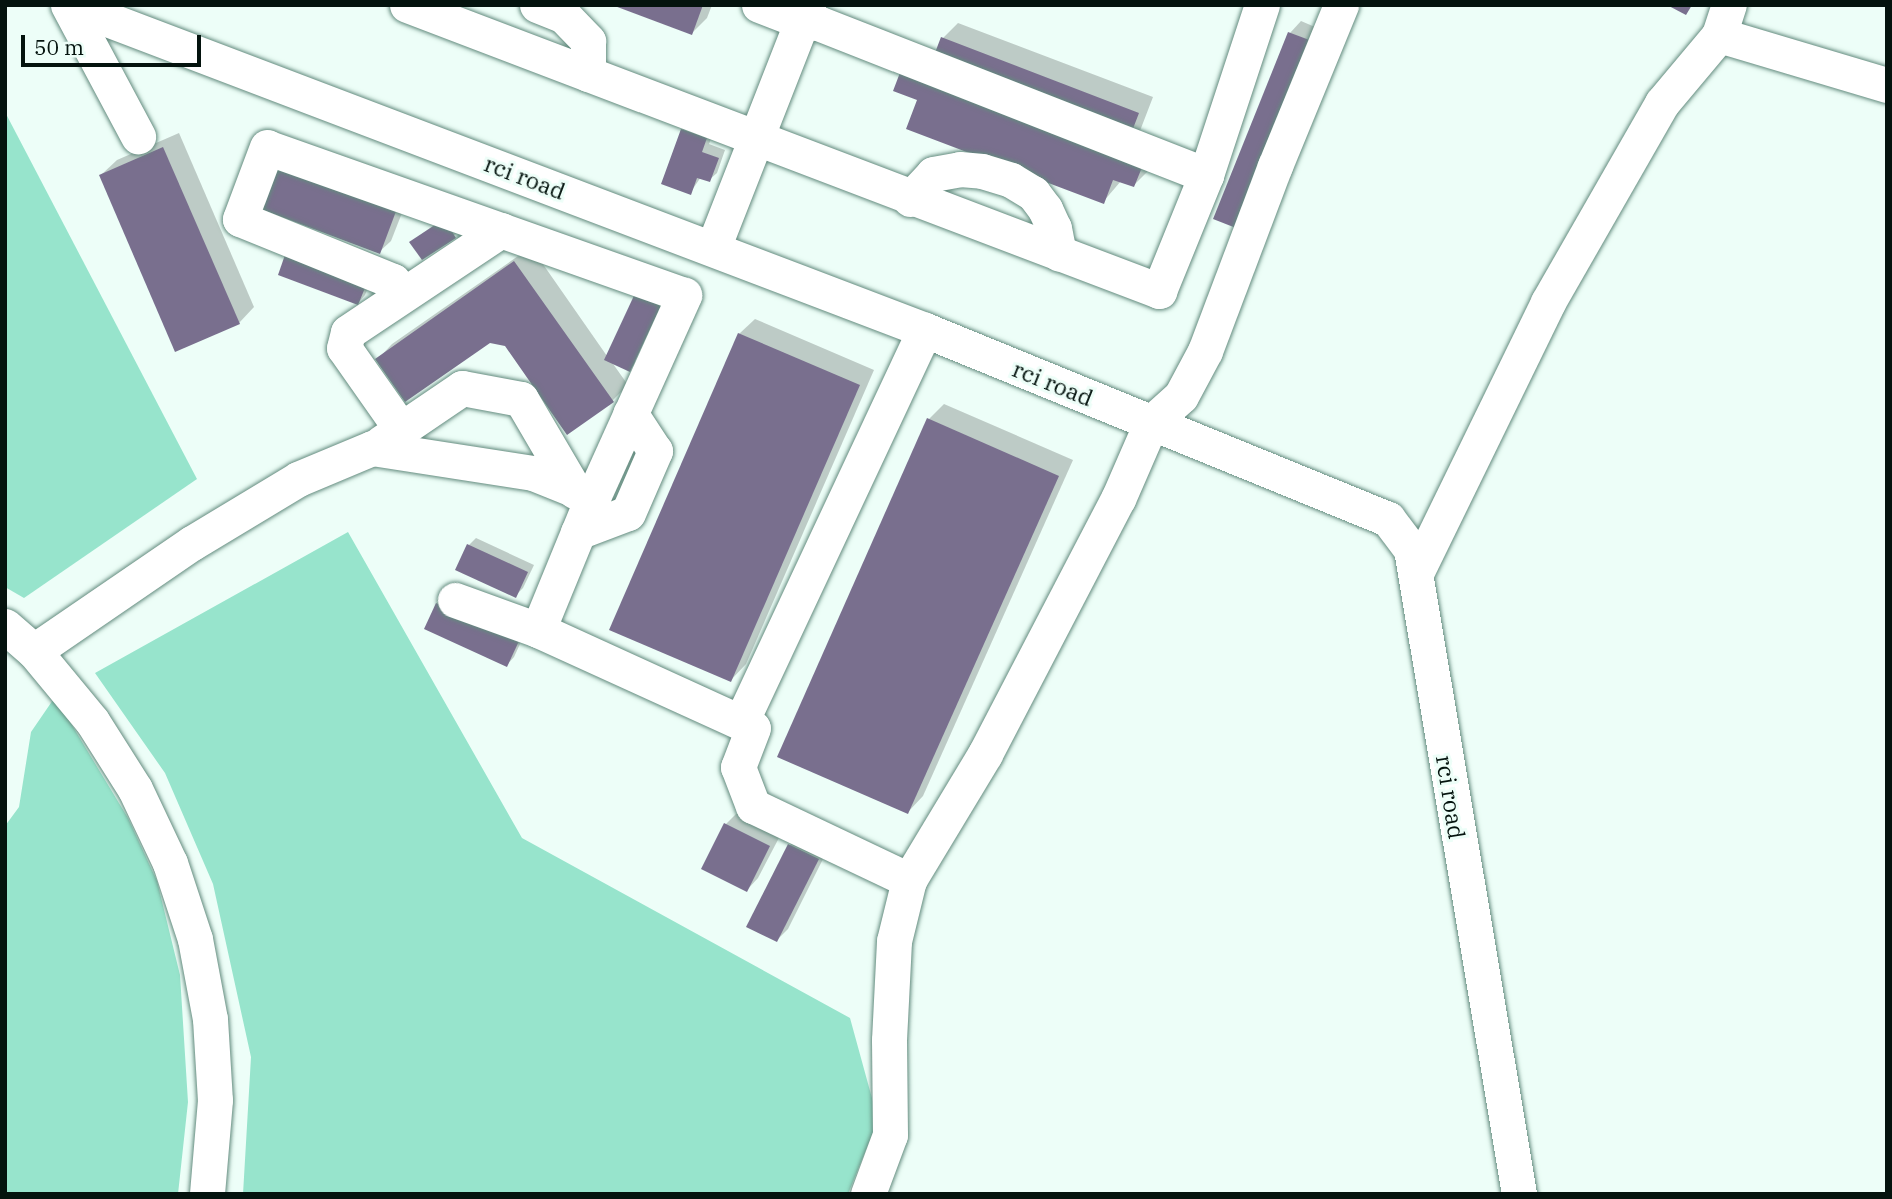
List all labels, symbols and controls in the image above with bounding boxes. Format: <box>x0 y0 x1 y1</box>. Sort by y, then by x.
scale bar <box>24 21 205 65</box>
text: 50 m <box>34 33 84 61</box>
street label: rci road <box>481 149 569 205</box>
street label: rci road <box>1009 354 1097 412</box>
street label: rci road <box>1431 753 1471 841</box>

